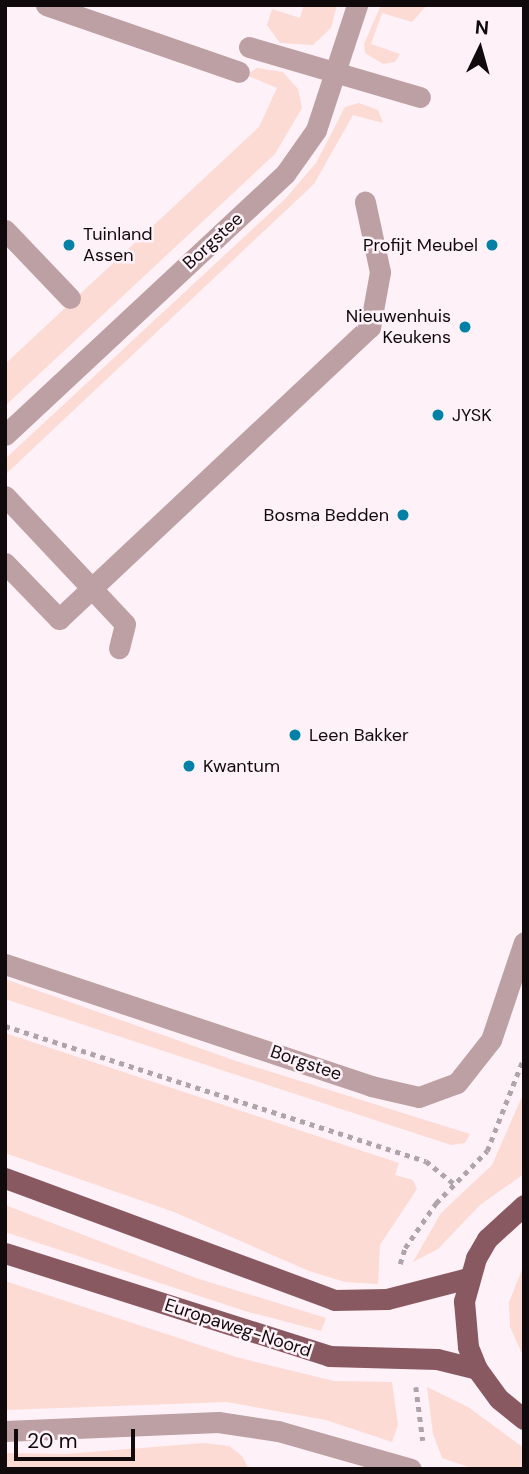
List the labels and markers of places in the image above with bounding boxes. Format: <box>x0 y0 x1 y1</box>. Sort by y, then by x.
place label: Tuinland Assen <box>83 224 153 266</box>
place label: Profijt Meubel <box>363 234 478 256</box>
marker: Tuinland Assen <box>61 237 77 253</box>
marker: Profijt Meubel <box>484 237 500 253</box>
place label: Nieuwenhuis Keukens <box>346 306 451 348</box>
marker: Nieuwenhuis Keukens <box>457 319 473 335</box>
place label: JYSK <box>452 404 492 426</box>
marker: JYSK <box>430 407 446 423</box>
place label: Bosma Bedden <box>264 504 389 526</box>
marker: Bosma Bedden <box>395 507 411 523</box>
place label: Leen Bakker <box>309 724 409 746</box>
marker: Leen Bakker <box>287 727 303 743</box>
place label: Kwantum <box>203 755 280 777</box>
marker: Kwantum <box>181 758 197 774</box>

